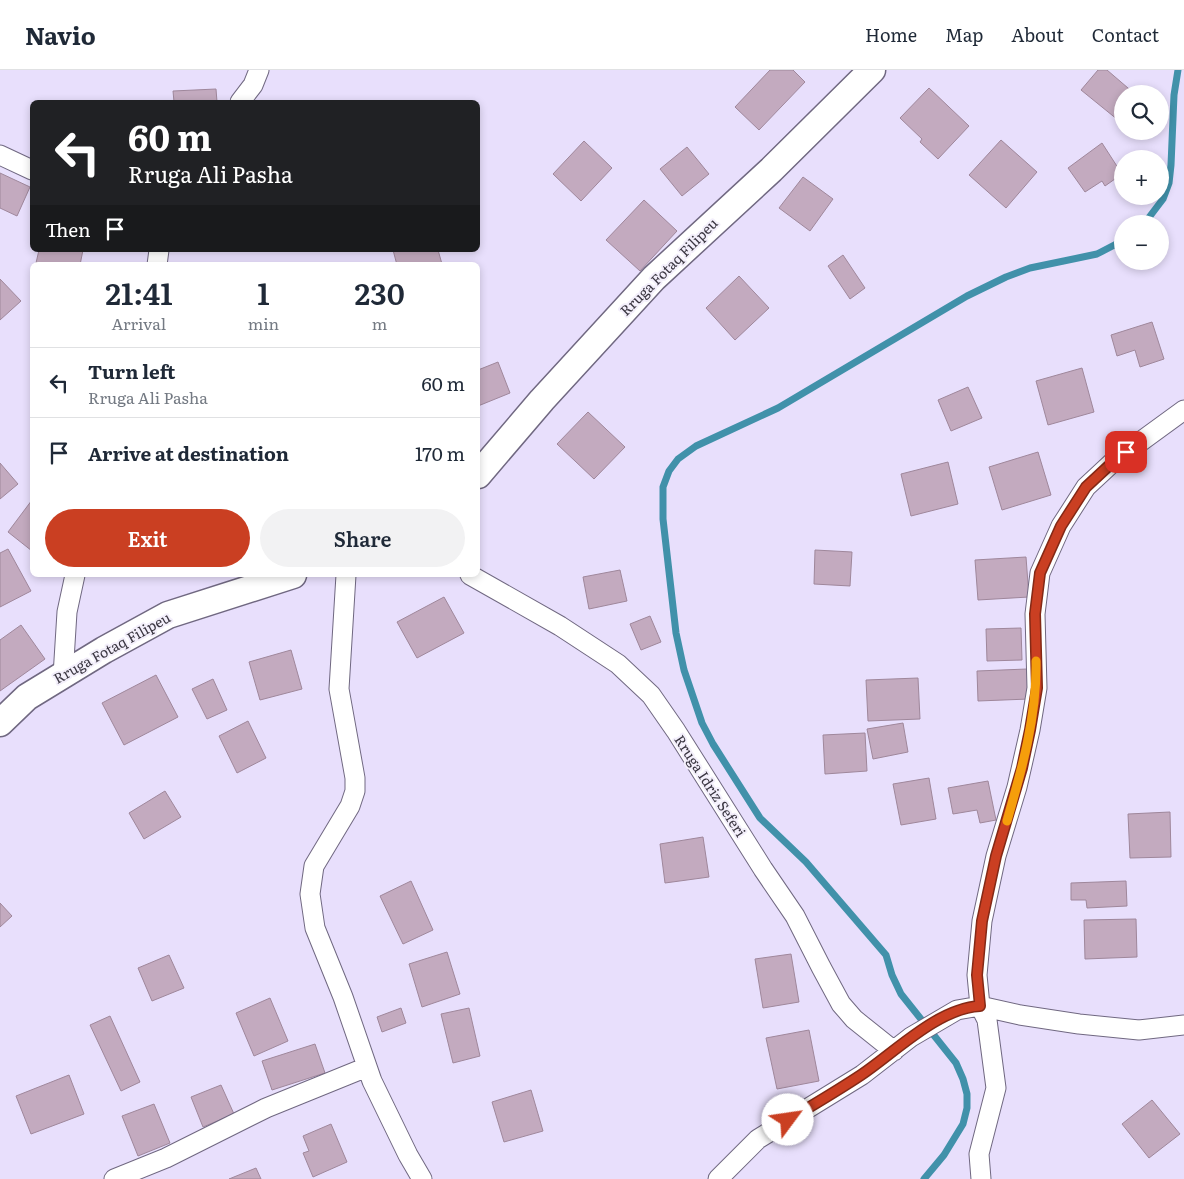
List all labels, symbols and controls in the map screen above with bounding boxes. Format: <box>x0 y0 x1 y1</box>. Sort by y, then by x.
text: Navio <box>25 17 96 52</box>
text: Home <box>865 21 917 48</box>
text: Map <box>945 21 983 48</box>
text: About <box>1011 21 1064 48</box>
text: Contact <box>1092 21 1159 48</box>
map controls <box>1114 85 1169 270</box>
button: search <box>1114 85 1169 140</box>
text: 60 m <box>128 110 212 162</box>
icon: left <box>45 120 110 185</box>
button: + <box>1114 150 1169 205</box>
text: Rruga Ali Pasha <box>128 157 293 190</box>
street label: Rruga Fotaq Filipeu <box>615 213 722 320</box>
text: Then <box>45 215 91 243</box>
icon: arrive <box>101 215 129 243</box>
button: − <box>1114 215 1169 270</box>
text: 21:41 <box>105 270 173 314</box>
text: 1 <box>257 270 270 314</box>
text: 230 <box>354 270 405 314</box>
text: Arrival <box>112 311 166 335</box>
text: min <box>248 311 279 335</box>
text: m <box>372 311 387 335</box>
text: Turn left <box>88 357 175 385</box>
icon: left <box>45 369 73 397</box>
text: 60 m <box>422 369 465 397</box>
text: Rruga Ali Pasha <box>88 385 208 409</box>
pin <box>1105 431 1147 473</box>
icon: arrive <box>1112 438 1140 466</box>
icon: arrive <box>45 439 73 467</box>
text: Arrive at destination <box>88 439 289 467</box>
text: 170 m <box>415 439 465 467</box>
button: Exit <box>45 509 250 567</box>
button: Share <box>260 509 465 567</box>
street label: Rruga Fotaq Filipeu <box>49 607 174 688</box>
street label: Rruga Idriz Seferi <box>670 731 751 841</box>
position arrow <box>761 1093 813 1145</box>

